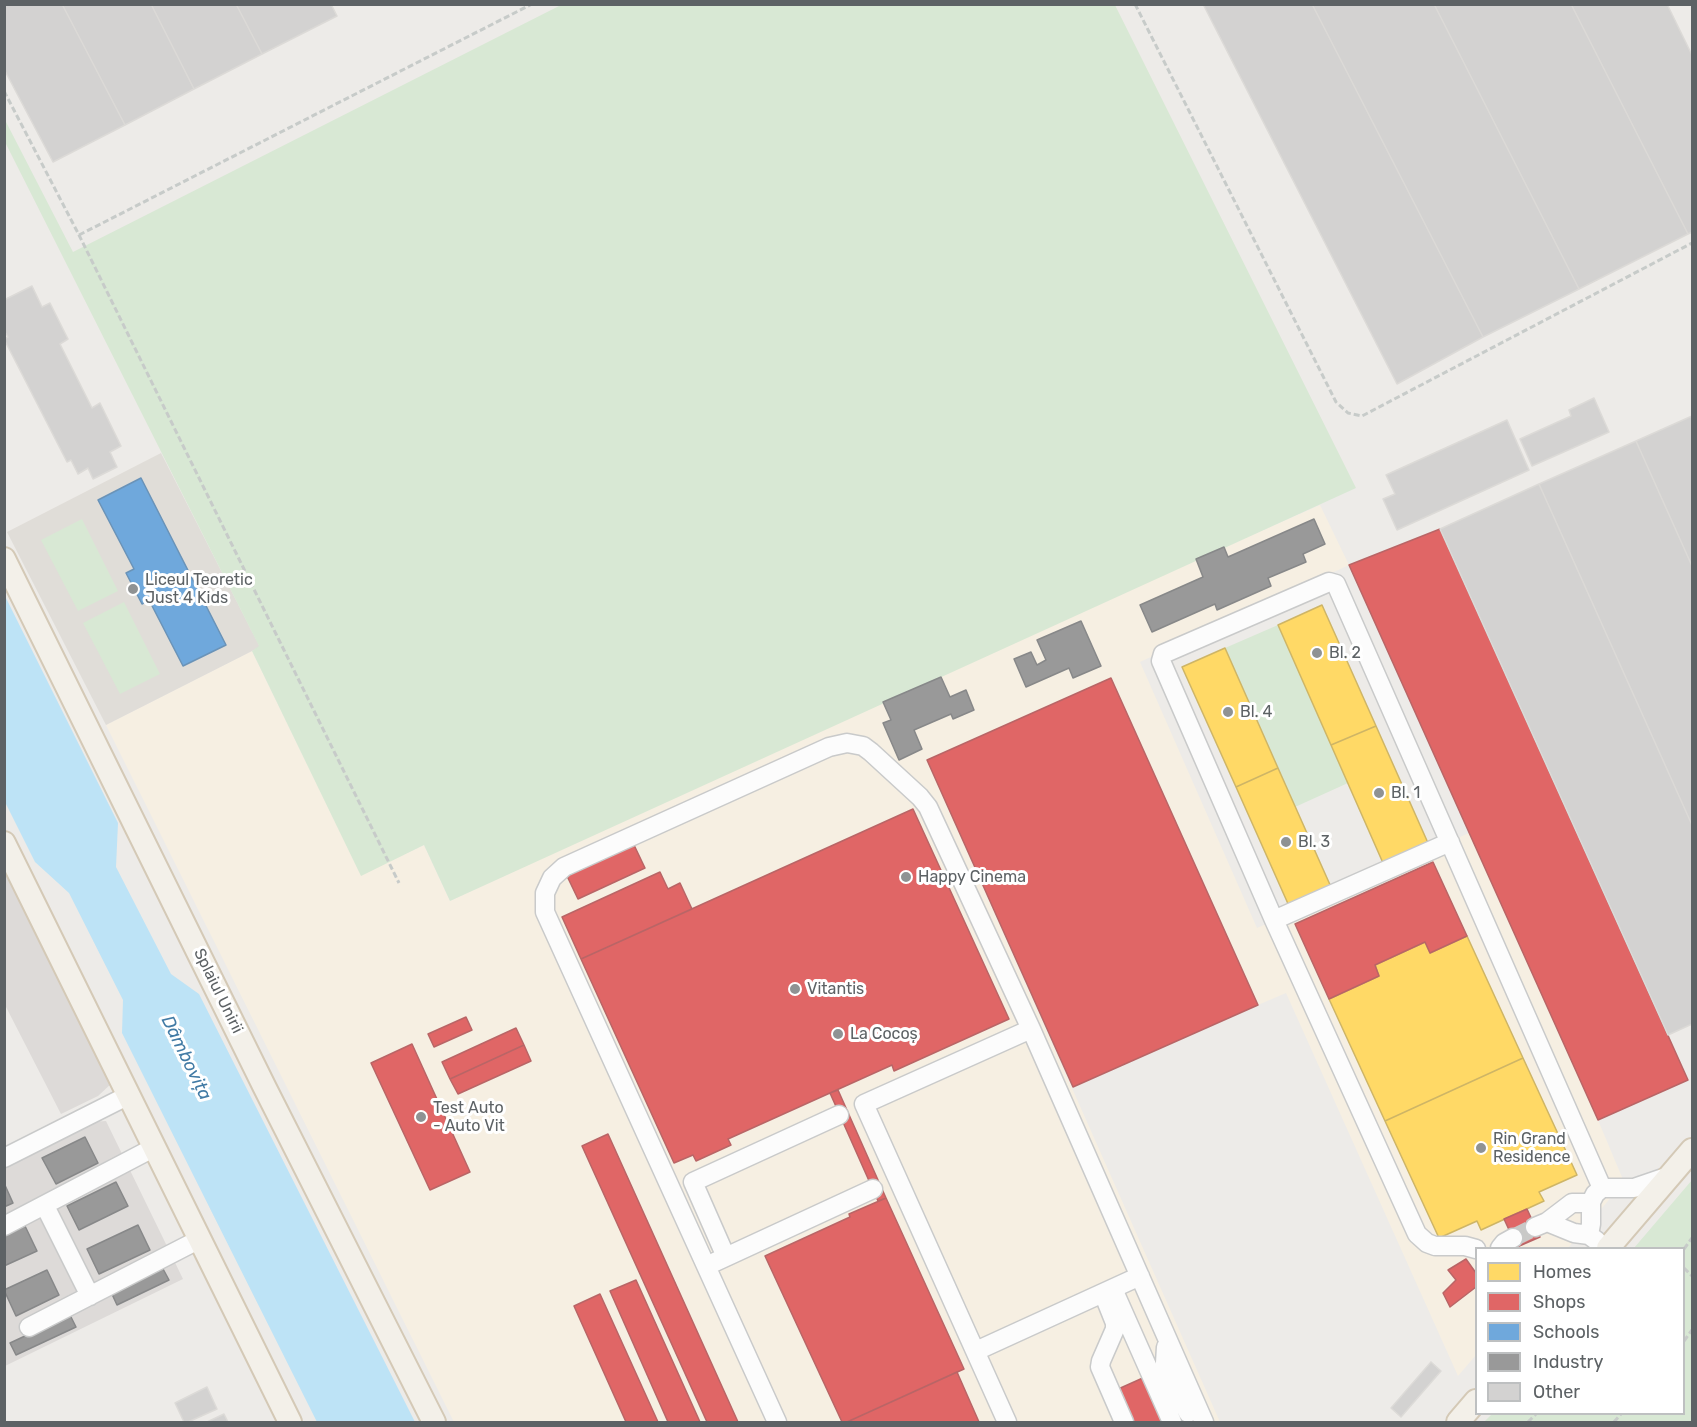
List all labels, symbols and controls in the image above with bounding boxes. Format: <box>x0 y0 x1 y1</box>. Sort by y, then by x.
place label: Liceul Teoretic Just 4 Kids <box>145 570 253 608</box>
marker: Liceul Teoretic Just 4 Kids <box>126 582 140 596</box>
place label: Bl. 2 <box>1329 643 1361 663</box>
marker: Bl. 2 <box>1310 646 1324 660</box>
place label: Bl. 4 <box>1240 702 1272 722</box>
marker: Bl. 4 <box>1221 705 1235 719</box>
place label: Bl. 1 <box>1391 783 1420 803</box>
marker: Bl. 1 <box>1372 786 1386 800</box>
place label: Bl. 3 <box>1298 832 1330 852</box>
marker: Bl. 3 <box>1279 835 1293 849</box>
place label: Happy Cinema <box>918 867 1026 887</box>
marker: Happy Cinema <box>899 870 913 884</box>
street label: Splaiul Unirii <box>189 945 247 1037</box>
place label: Vitantis <box>807 979 864 999</box>
marker: Vitantis <box>788 982 802 996</box>
water label: Dâmbovița <box>156 1012 216 1104</box>
place label: La Cocoș <box>850 1024 918 1044</box>
marker: La Cocoș <box>831 1027 845 1041</box>
place label: Test Auto - Auto Vit <box>433 1098 505 1136</box>
marker: Test Auto - Auto Vit <box>414 1110 428 1124</box>
place label: Rin Grand Residence <box>1493 1129 1570 1167</box>
marker: Rin Grand Residence <box>1474 1141 1488 1155</box>
legend <box>1475 1247 1685 1415</box>
text: Homes <box>1533 1261 1591 1283</box>
text: Shops <box>1533 1291 1585 1313</box>
text: Schools <box>1533 1321 1599 1343</box>
text: Industry <box>1533 1351 1603 1373</box>
text: Other <box>1533 1381 1580 1403</box>

